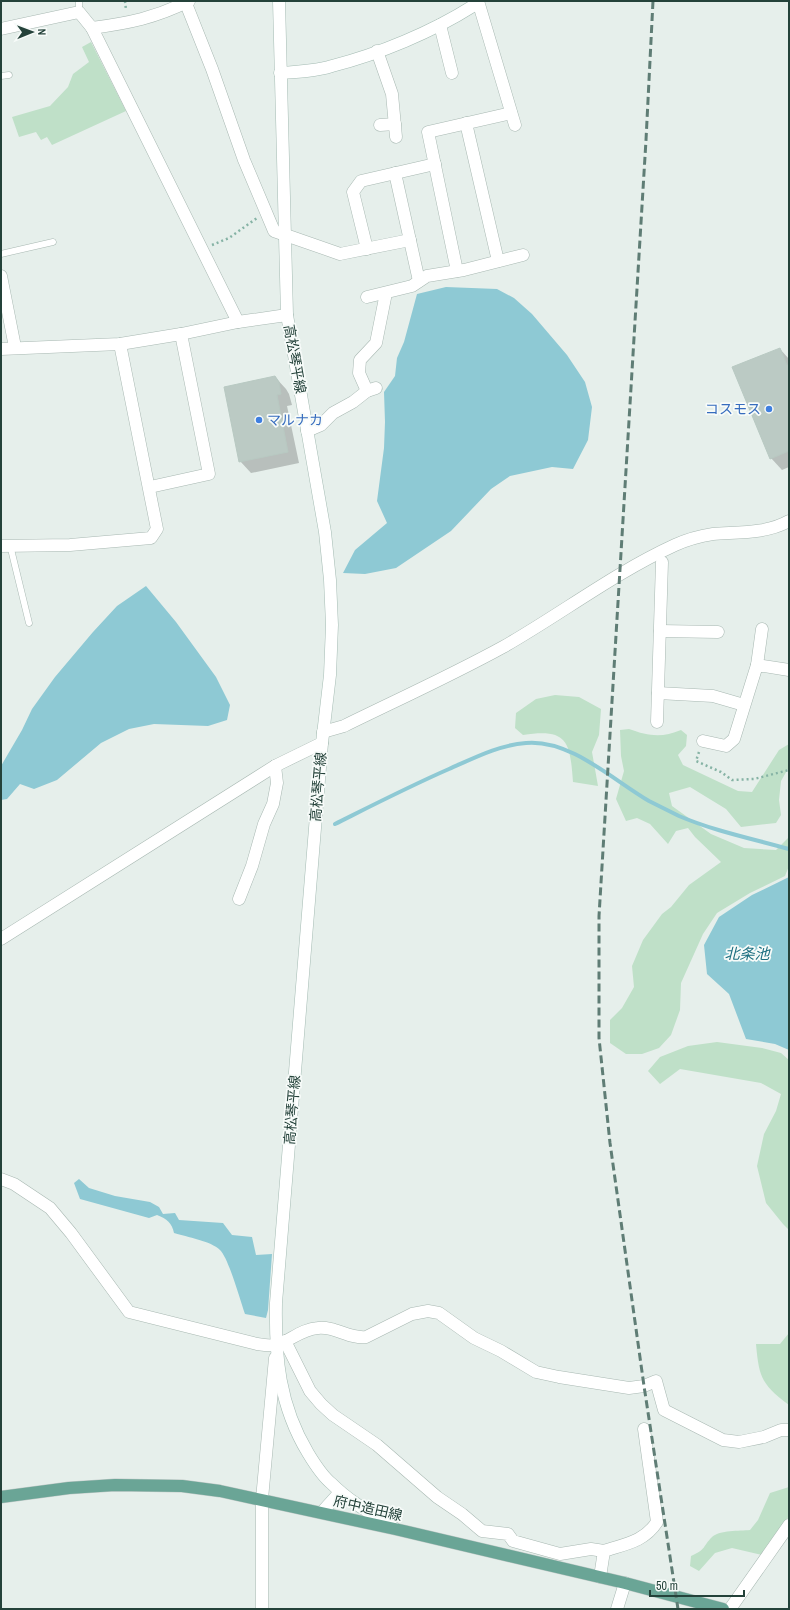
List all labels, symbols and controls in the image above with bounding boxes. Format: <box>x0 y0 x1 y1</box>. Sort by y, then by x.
north arrow <box>12 12 52 52</box>
text: N <box>35 28 49 35</box>
street label: 高松琴平線 <box>280 323 310 395</box>
place label: コスモス <box>705 400 761 418</box>
marker: コスモス <box>764 404 774 414</box>
place label: マルナカ <box>267 411 323 429</box>
marker: マルナカ <box>254 415 264 425</box>
street label: 高松琴平線 <box>306 751 330 823</box>
water label: 北条池 <box>724 943 771 964</box>
street label: 高松琴平線 <box>280 1074 304 1146</box>
street label: 府中造田線 <box>332 1491 404 1525</box>
scale bar <box>650 1572 744 1598</box>
text: 50 m <box>656 1578 678 1594</box>

